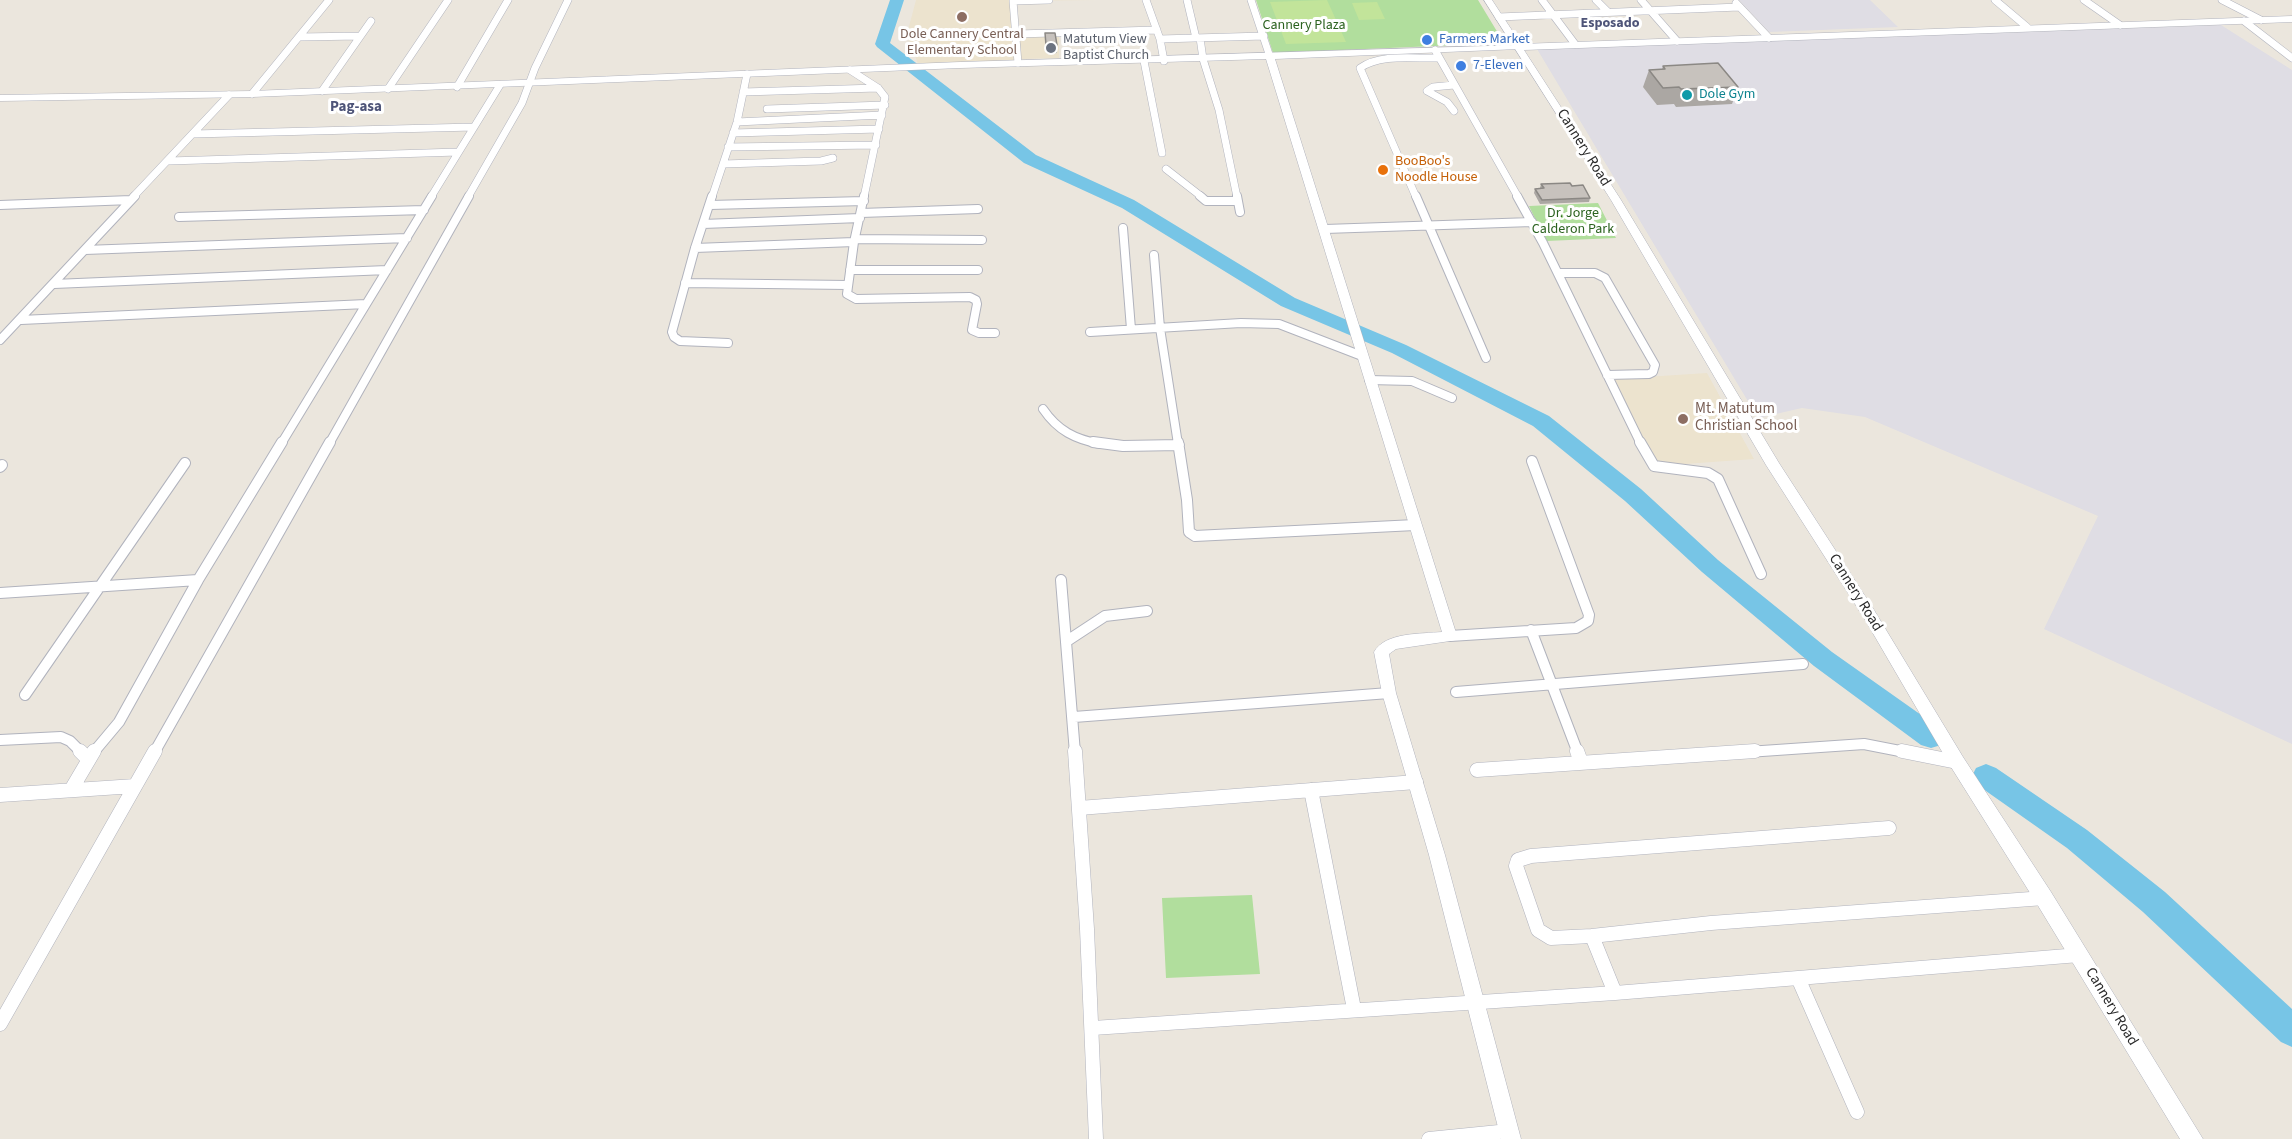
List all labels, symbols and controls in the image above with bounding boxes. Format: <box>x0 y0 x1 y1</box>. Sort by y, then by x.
marker: Dole Cannery Central Elementary School <box>955 10 969 24</box>
district label: Esposado <box>1581 16 1639 32</box>
park label: Cannery Plaza <box>1262 18 1346 34</box>
place label: Dole Cannery Central Elementary School <box>900 27 1024 60</box>
place label: Matutum View Baptist Church <box>1063 32 1149 64</box>
place label: Farmers Market <box>1439 32 1530 48</box>
marker: Farmers Market <box>1420 33 1434 47</box>
marker: Matutum View Baptist Church <box>1044 41 1058 55</box>
place label: 7-Eleven <box>1473 58 1523 74</box>
marker: 7-Eleven <box>1454 59 1468 73</box>
place label: Dole Gym <box>1699 87 1755 103</box>
marker: Dole Gym <box>1680 88 1694 102</box>
district label: Pag-asa <box>330 99 382 117</box>
street label: Cannery Road <box>1552 106 1614 190</box>
place label: BooBoo's Noodle House <box>1395 154 1477 186</box>
marker: BooBoo's Noodle House <box>1376 163 1390 177</box>
park label: Dr. Jorge Calderon Park <box>1532 206 1614 238</box>
place label: Mt. Matutum Christian School <box>1695 401 1797 436</box>
marker: Mt. Matutum Christian School <box>1676 412 1690 426</box>
street label: Cannery Road <box>1824 551 1886 635</box>
street label: Cannery Road <box>2081 965 2141 1049</box>

